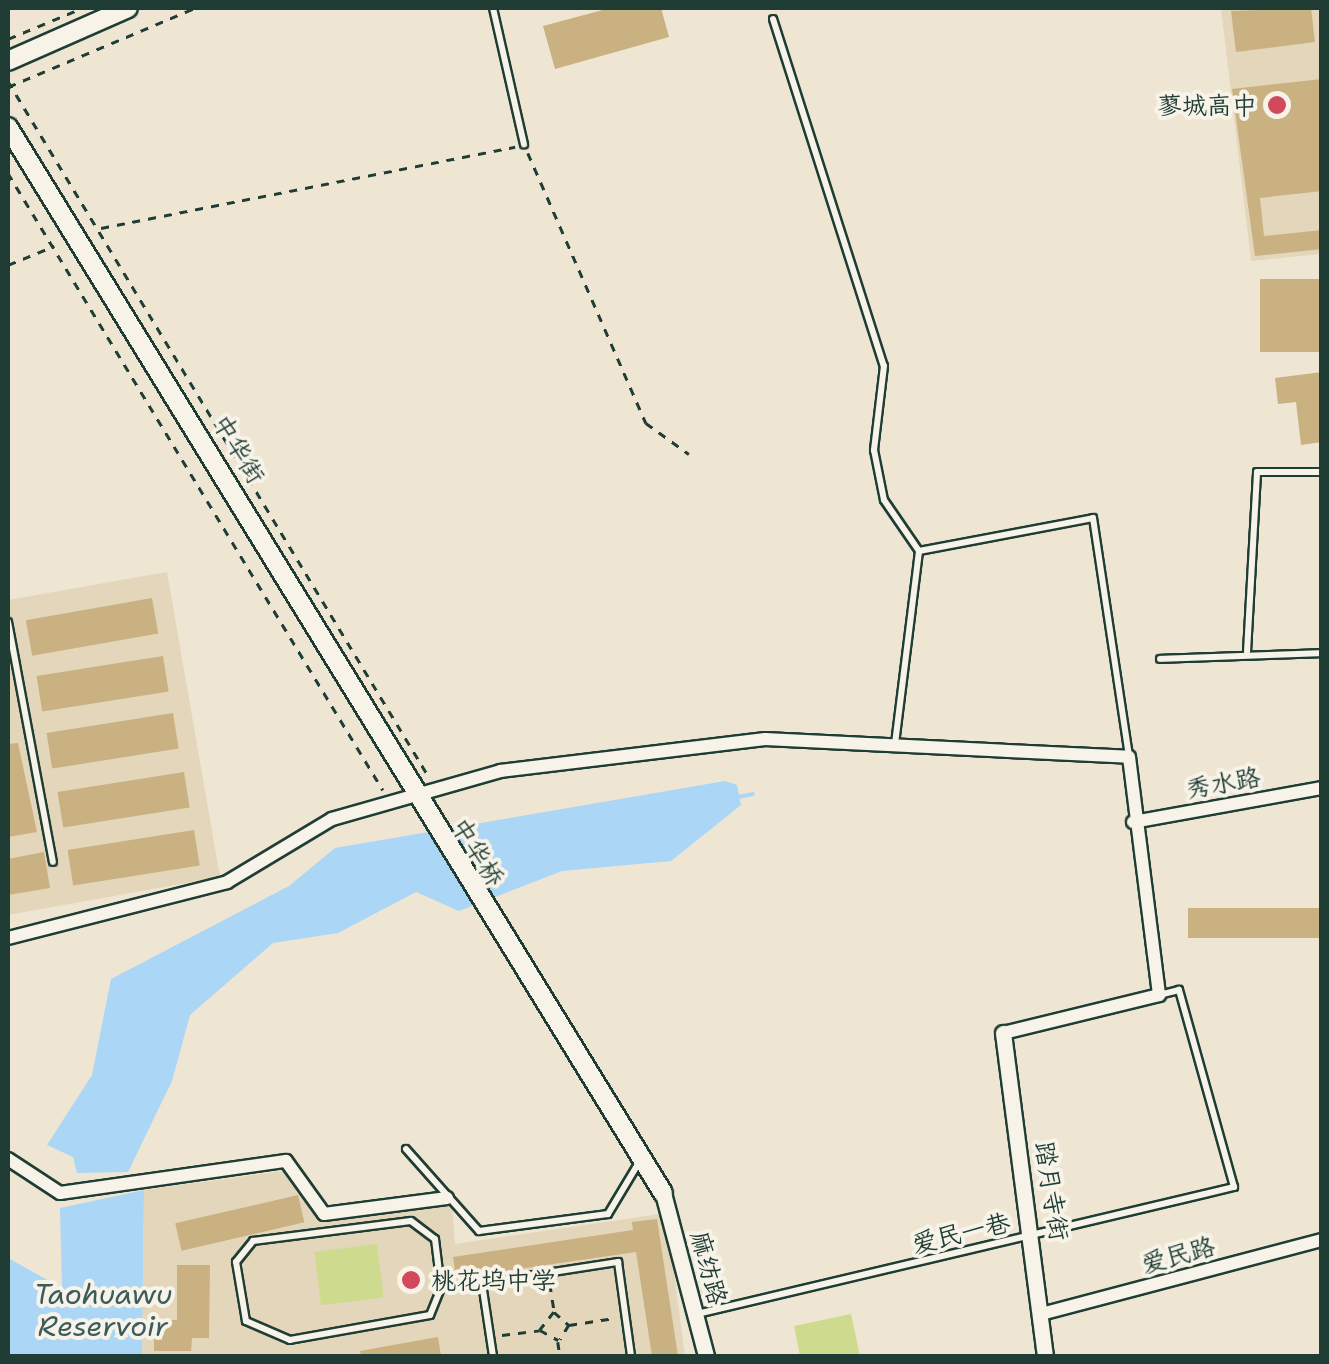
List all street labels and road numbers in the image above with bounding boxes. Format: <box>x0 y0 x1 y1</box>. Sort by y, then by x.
street label: 中华街 <box>207 409 271 489</box>
street label: 秀水路 <box>1183 762 1263 804</box>
street label: 中华桥 <box>445 812 511 892</box>
street label: 踏月寺街 <box>1029 1139 1075 1243</box>
street label: 爱民一巷 <box>909 1207 1013 1259</box>
street label: 麻纺路 <box>685 1228 733 1308</box>
street label: 爱民路 <box>1138 1231 1218 1279</box>

